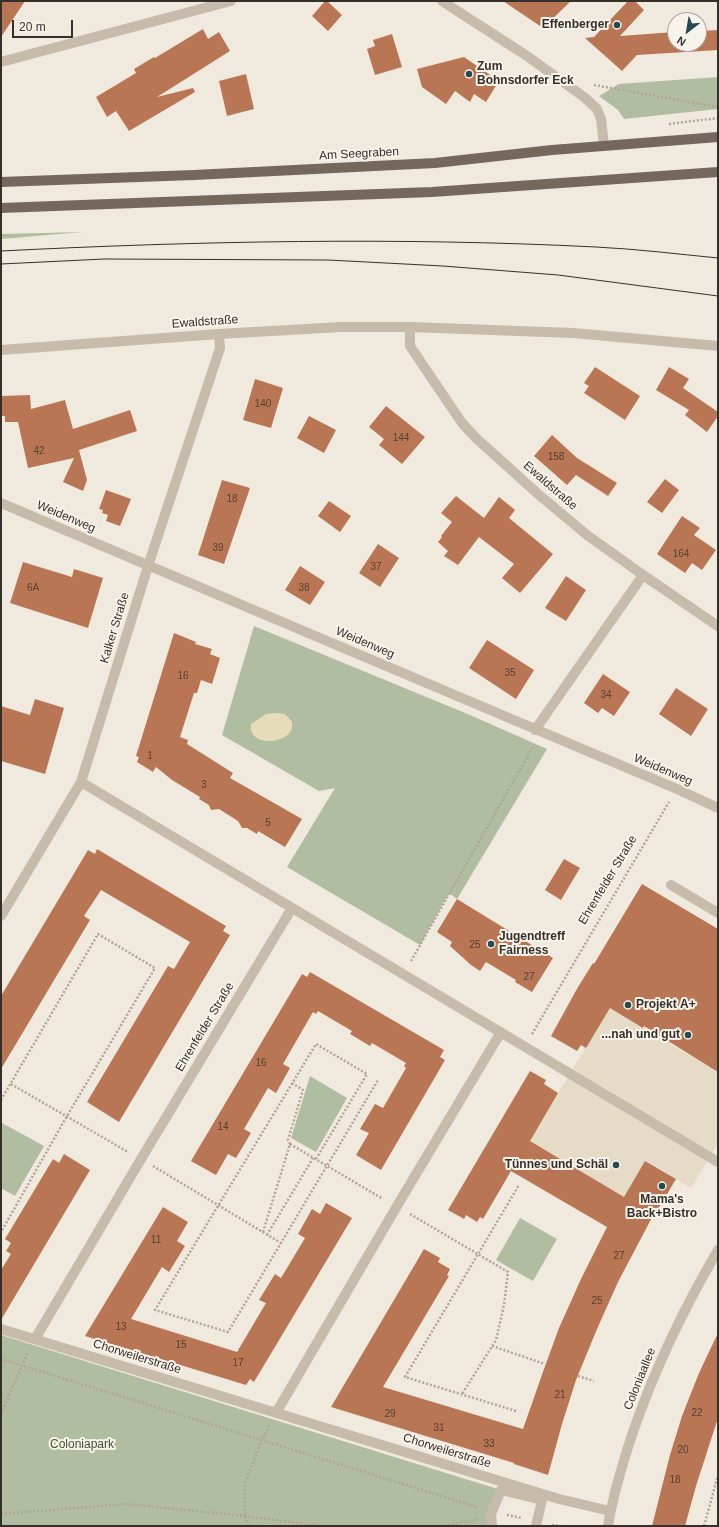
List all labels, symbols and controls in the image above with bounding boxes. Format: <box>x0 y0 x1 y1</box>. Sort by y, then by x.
scale bar <box>14 12 75 38</box>
north arrow <box>667 12 707 52</box>
place label: Effenberger <box>542 18 609 32</box>
text: 20 m <box>19 20 46 34</box>
marker: Effenberger <box>612 20 622 30</box>
text: N <box>675 34 688 49</box>
place label: Zum Bohnsdorfer Eck <box>477 60 574 88</box>
marker: Zum Bohnsdorfer Eck <box>464 69 474 79</box>
street label: Am Seegraben <box>319 145 399 163</box>
street label: Ewaldstraße <box>171 312 239 332</box>
house number: 140 <box>255 398 271 410</box>
house number: 144 <box>393 432 409 444</box>
house number: 42 <box>33 445 45 457</box>
house number: 158 <box>548 451 564 463</box>
street label: Ewaldstraße <box>520 459 580 513</box>
house number: 18 <box>226 493 238 505</box>
street label: Weidenweg <box>34 498 98 536</box>
house number: 39 <box>212 542 224 554</box>
house number: 164 <box>673 548 689 560</box>
house number: 37 <box>370 561 382 573</box>
house number: 6A <box>27 582 39 594</box>
house number: 38 <box>298 582 310 594</box>
street label: Kalker Straße <box>97 591 133 665</box>
street label: Weidenweg <box>333 624 397 662</box>
house number: 35 <box>504 667 516 679</box>
house number: 16 <box>177 670 189 682</box>
house number: 34 <box>600 689 612 701</box>
house number: 1 <box>147 750 153 762</box>
street label: Weidenweg <box>631 751 695 789</box>
house number: 3 <box>201 779 207 791</box>
house number: 5 <box>265 817 271 829</box>
street label: Ehrenfelder Straße <box>576 833 640 927</box>
place label: Jugendtreff Fairness <box>499 930 565 958</box>
house number: 25 <box>469 939 481 951</box>
marker: Jugendtreff Fairness <box>486 939 496 949</box>
house number: 27 <box>523 971 535 983</box>
street label: Ehrenfelder Straße <box>173 980 237 1074</box>
place label: Projekt A+ <box>636 998 696 1012</box>
marker: Projekt A+ <box>623 1000 633 1010</box>
place label: ...nah und gut <box>601 1028 680 1042</box>
marker: ...nah und gut <box>683 1030 693 1040</box>
house number: 16 <box>255 1057 267 1069</box>
house number: 14 <box>217 1121 229 1133</box>
place label: Tünnes und Schäl <box>505 1158 608 1172</box>
marker: Tünnes und Schäl <box>611 1160 621 1170</box>
marker: Mama's Back+Bistro <box>657 1181 667 1191</box>
place label: Mama's Back+Bistro <box>627 1193 697 1221</box>
house number: 11 <box>151 1234 161 1246</box>
house number: 27 <box>613 1250 625 1262</box>
house number: 25 <box>591 1295 603 1307</box>
house number: 13 <box>115 1321 127 1333</box>
street label: Chorweilerstraße <box>91 1337 183 1377</box>
house number: 15 <box>175 1339 187 1351</box>
street label: Coloniaallee <box>621 1346 659 1412</box>
house number: 17 <box>232 1357 244 1369</box>
house number: 21 <box>554 1389 566 1401</box>
house number: 22 <box>691 1407 703 1419</box>
house number: 29 <box>384 1408 396 1420</box>
house number: 31 <box>433 1422 445 1434</box>
street label: Chorweilerstraße <box>401 1431 493 1471</box>
park label: Coloniapark <box>50 1438 114 1452</box>
house number: 33 <box>483 1438 495 1450</box>
house number: 20 <box>677 1444 689 1456</box>
house number: 18 <box>669 1474 681 1486</box>

